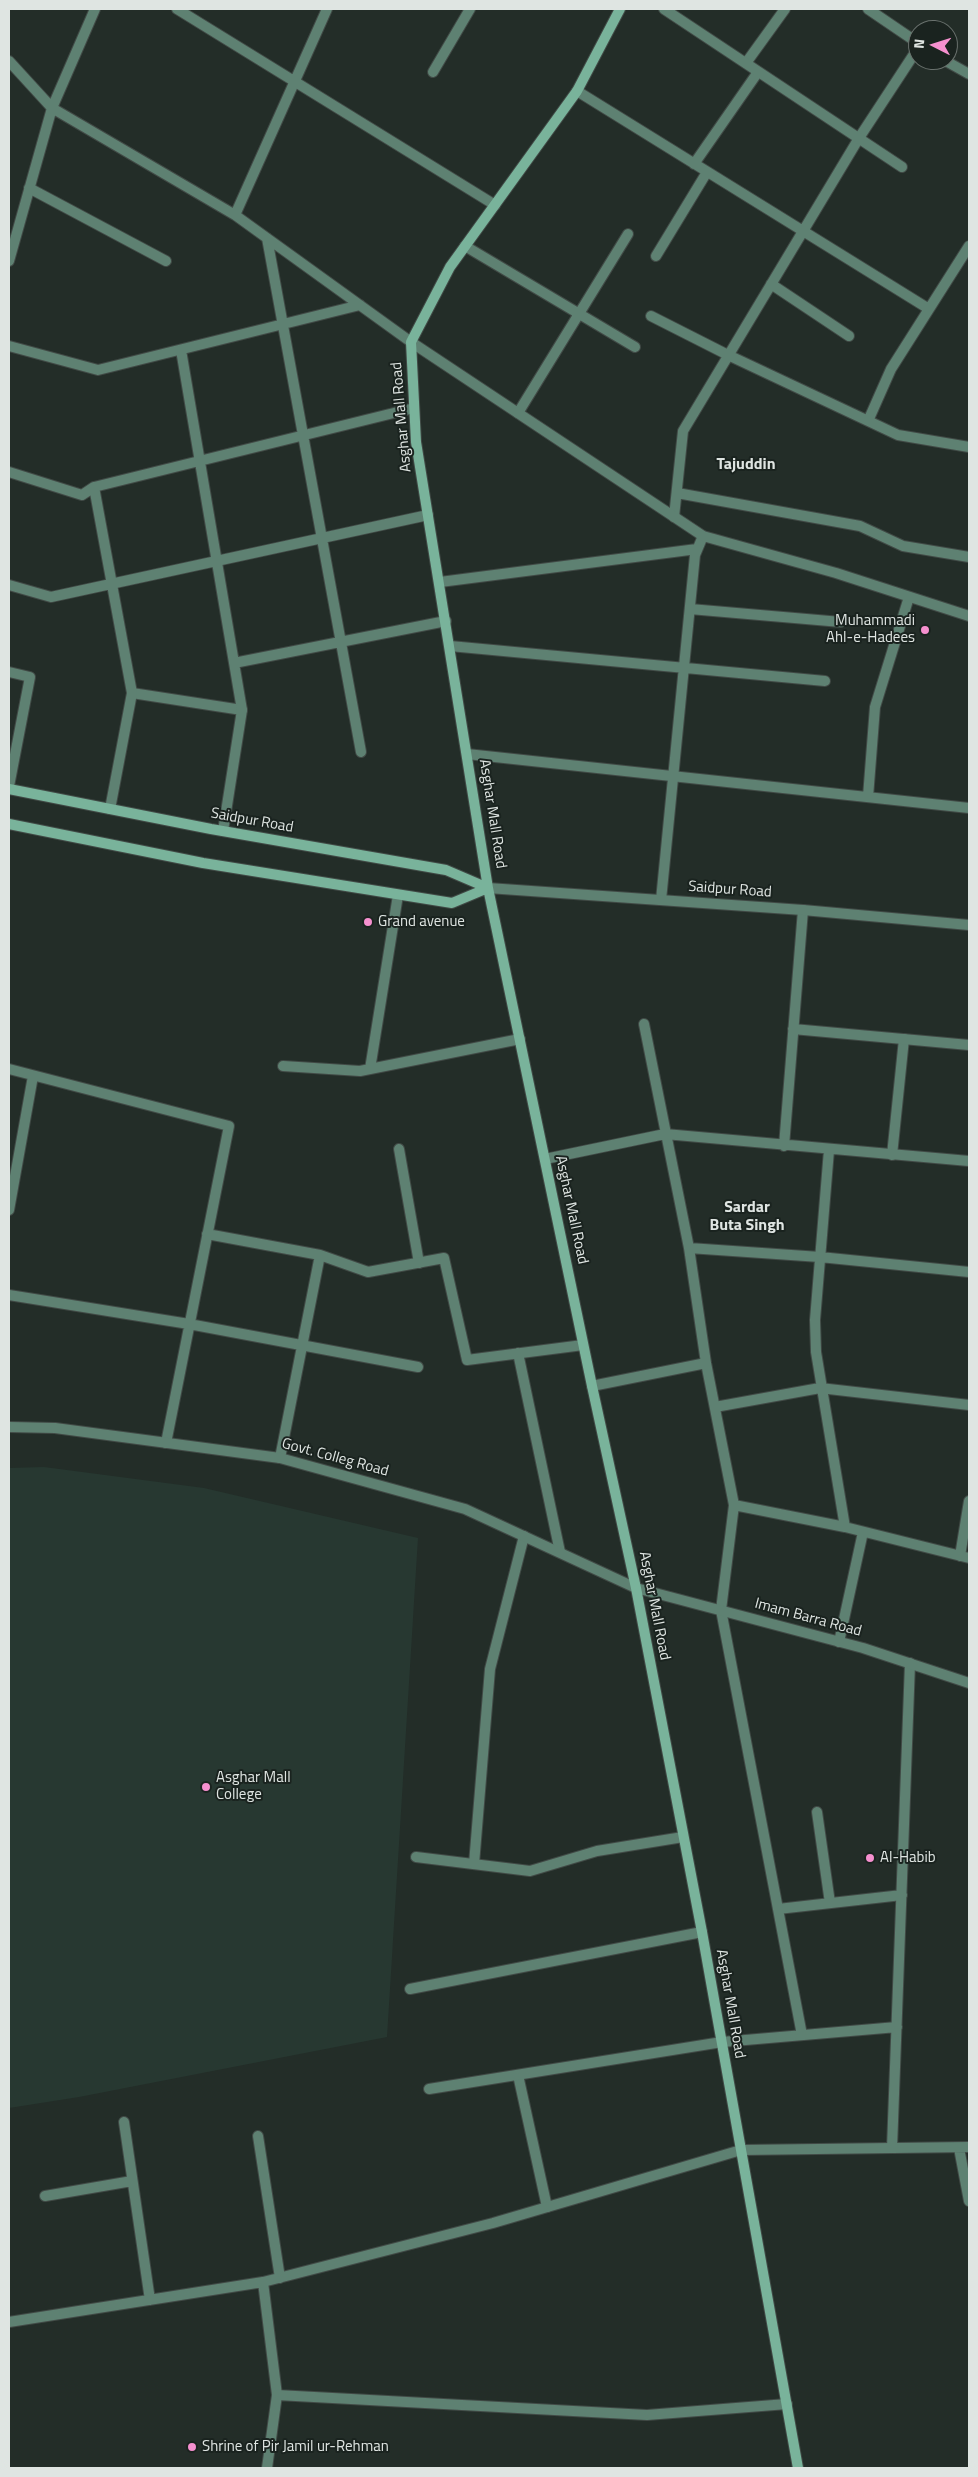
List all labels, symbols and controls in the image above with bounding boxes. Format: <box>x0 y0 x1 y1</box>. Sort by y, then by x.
north arrow <box>908 20 958 70</box>
text: N <box>908 38 929 49</box>
street label: Asghar Mall Road <box>388 361 416 473</box>
district label: Tajuddin <box>717 455 775 475</box>
place label: Muhammadi Ahl-e-Hadees <box>826 612 915 647</box>
marker: Muhammadi Ahl-e-Hadees <box>919 624 931 636</box>
street label: Asghar Mall Road <box>474 758 510 870</box>
street label: Saidpur Road <box>209 805 295 837</box>
street label: Saidpur Road <box>688 878 772 902</box>
place label: Grand avenue <box>378 913 465 931</box>
marker: Grand avenue <box>362 916 374 928</box>
street label: Asghar Mall Road <box>551 1154 591 1266</box>
district label: Sardar Buta Singh <box>709 1198 785 1236</box>
street label: Govt. Colleg Road <box>280 1435 390 1481</box>
street label: Asghar Mall Road <box>635 1550 673 1662</box>
street label: Imam Barra Road <box>753 1595 863 1641</box>
place label: Asghar Mall College <box>216 1769 291 1804</box>
marker: Asghar Mall College <box>200 1781 212 1793</box>
place label: Al-Habib <box>880 1849 936 1867</box>
marker: Al-Habib <box>864 1852 876 1864</box>
street label: Asghar Mall Road <box>712 1948 748 2060</box>
place label: Shrine of Pir Jamil ur-Rehman <box>202 2438 389 2456</box>
marker: Shrine of Pir Jamil ur-Rehman <box>186 2441 198 2453</box>

